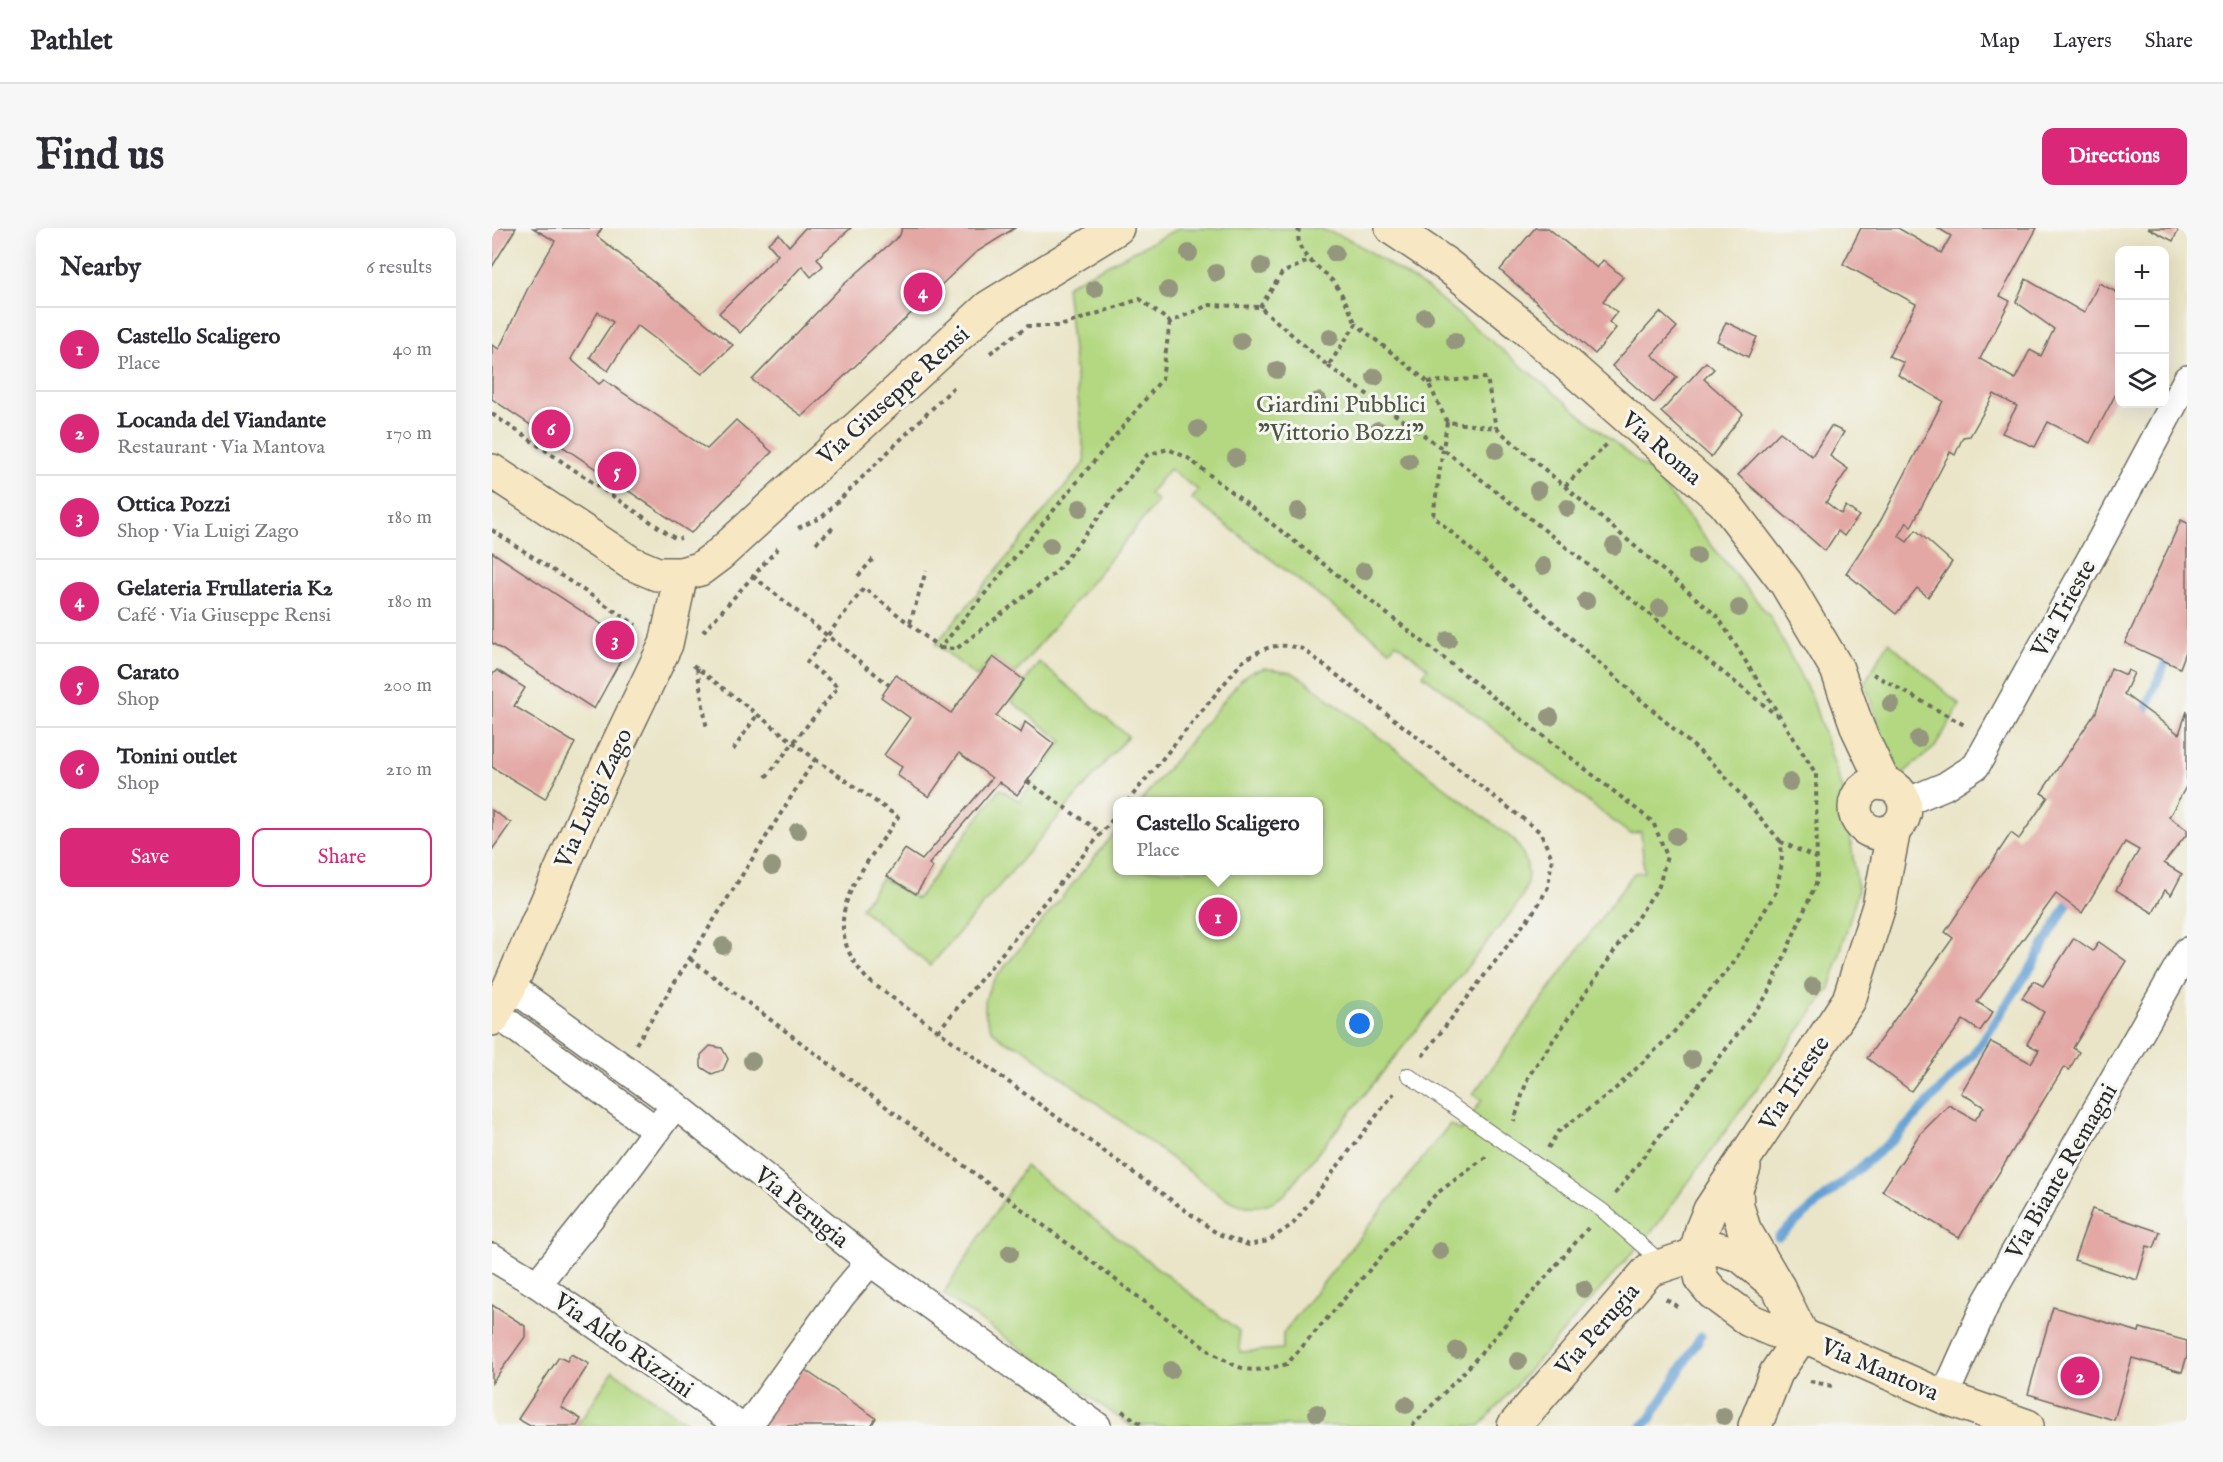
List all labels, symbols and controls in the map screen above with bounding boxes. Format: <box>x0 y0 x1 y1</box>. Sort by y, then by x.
text: Pathlet <box>30 24 113 59</box>
text: Map <box>1980 28 2020 55</box>
text: Layers <box>2053 28 2112 55</box>
text: Share <box>2145 28 2193 55</box>
button: Directions <box>2042 128 2187 185</box>
text: Find us <box>36 130 164 183</box>
map controls <box>2115 246 2169 408</box>
button: + <box>2115 246 2169 300</box>
text: Nearby <box>60 251 141 284</box>
text: 6 results <box>366 255 432 280</box>
pin: 4 <box>904 270 942 314</box>
button: − <box>2115 300 2169 354</box>
street label: Via Giuseppe Rensi <box>811 320 976 473</box>
text: Castello Scaligero <box>117 323 280 351</box>
text: 1 <box>76 337 83 362</box>
text: 40 m <box>393 337 432 362</box>
text: Place <box>117 351 160 376</box>
button: layers <box>2115 354 2169 408</box>
park label: Giardini Pubblici "Vittorio Bozzi" <box>1256 390 1426 449</box>
street label: Via Roma <box>1613 405 1709 493</box>
pin: 6 <box>532 406 570 452</box>
text: Locanda del Viandante <box>117 407 326 435</box>
text: 2 <box>75 421 84 446</box>
text: 170 m <box>386 421 432 446</box>
text: Restaurant · Via Mantova <box>117 435 325 460</box>
pin: 5 <box>598 448 636 494</box>
text: Ottica Pozzi <box>117 491 230 519</box>
text: 3 <box>76 505 83 530</box>
text: 180 m <box>387 505 432 530</box>
text: Shop · Via Luigi Zago <box>117 519 299 544</box>
street label: Via Trieste <box>2024 554 2104 664</box>
text: Gelateria Frullateria K2 <box>117 575 333 603</box>
text: 4 <box>75 589 84 614</box>
text: 180 m <box>387 589 432 614</box>
text: Café · Via Giuseppe Rensi <box>117 603 331 628</box>
pin: 3 <box>596 618 634 662</box>
text: Carato <box>117 659 179 687</box>
text: 5 <box>76 673 83 698</box>
text: 200 m <box>383 673 432 698</box>
text: Shop <box>117 687 159 712</box>
street label: Via Luigi Zago <box>548 723 640 875</box>
text: Tonini outlet <box>117 743 237 771</box>
text: 6 <box>75 757 84 782</box>
text: 210 m <box>386 757 432 782</box>
text: Shop <box>117 771 159 796</box>
popup <box>1113 797 1323 875</box>
text: Castello Scaligero <box>1136 810 1300 838</box>
button: Save <box>60 828 240 887</box>
button: Share <box>252 828 432 887</box>
text: Place <box>1136 838 1180 863</box>
pin: 1 <box>1198 894 1238 940</box>
your location <box>1345 1009 1374 1038</box>
street label: Via Trieste <box>1753 1030 1837 1138</box>
street label: Via Biante Remagni <box>1999 1078 2125 1266</box>
street label: Via Perugia <box>746 1160 855 1256</box>
street label: Via Perugia <box>1549 1277 1647 1384</box>
street label: Via Aldo Rizzini <box>546 1286 699 1406</box>
street label: Via Mantova <box>1815 1331 1944 1409</box>
pin: 2 <box>2060 1354 2100 1398</box>

